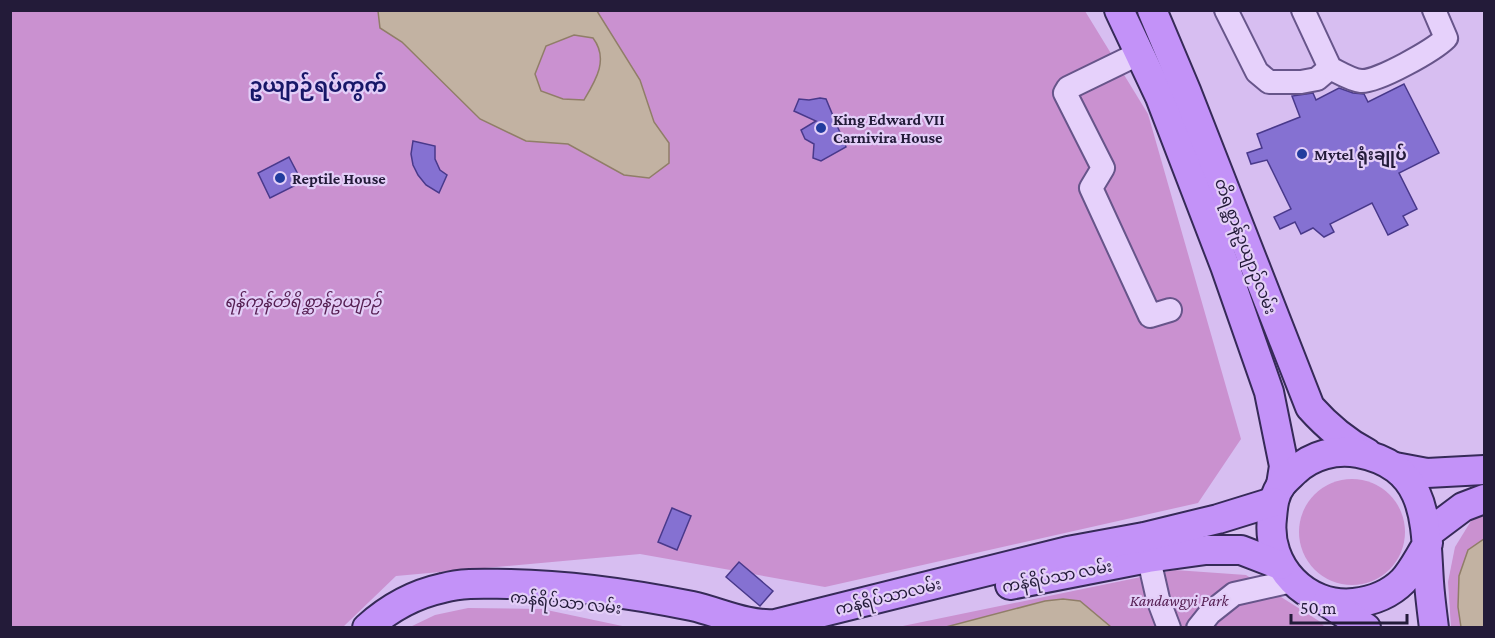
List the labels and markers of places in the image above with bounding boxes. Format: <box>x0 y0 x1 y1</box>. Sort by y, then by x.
place label: King Edward VII Carnivira House <box>833 111 945 146</box>
marker: King Edward VII Carnivira House <box>814 121 828 135</box>
place label: Mytel ရုံးချုပ် <box>1314 143 1407 168</box>
marker: Mytel ရုံးချုပ် <box>1295 147 1309 161</box>
place label: Reptile House <box>292 170 386 187</box>
marker: Reptile House <box>273 171 287 185</box>

